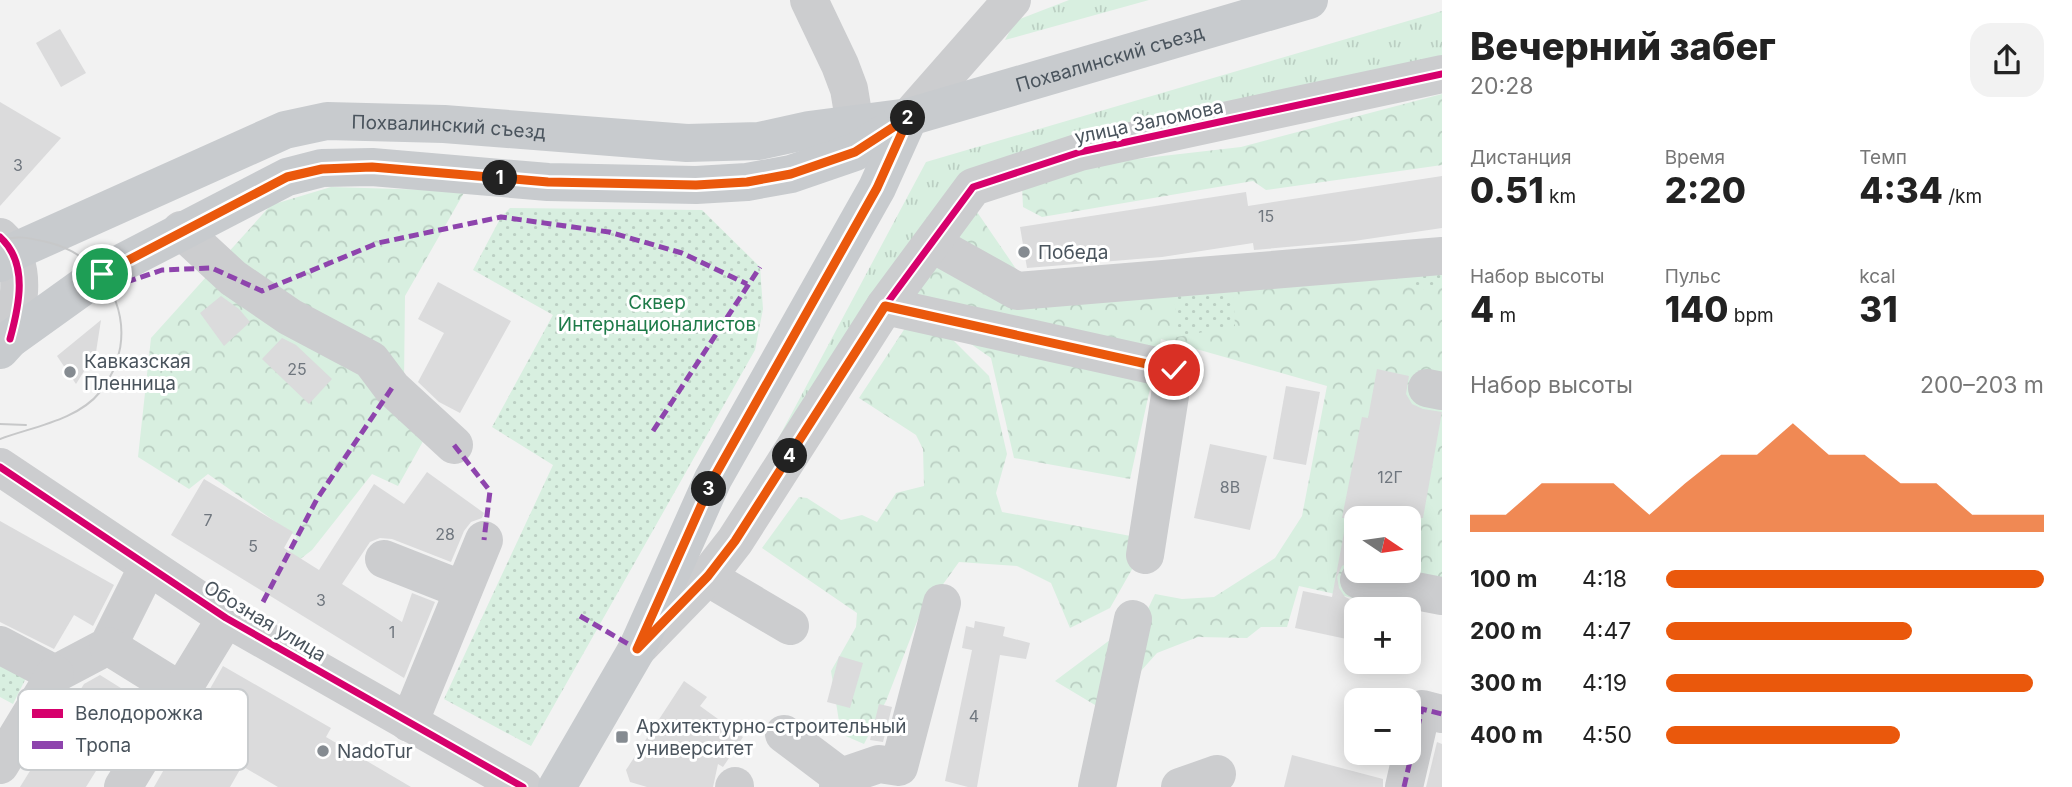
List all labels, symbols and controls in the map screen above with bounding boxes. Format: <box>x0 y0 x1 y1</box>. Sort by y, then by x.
street label: Похвалинский съезд <box>1013 20 1206 97</box>
text: Вечерний забег <box>1470 23 1776 69</box>
button: share <box>1970 23 2044 97</box>
text: 20:28 <box>1470 72 1533 100</box>
street label: улица Заломова <box>1073 95 1225 149</box>
pin: 2 <box>890 100 926 136</box>
text: 2 <box>902 106 913 129</box>
street label: Похвалинский съезд <box>351 110 547 143</box>
text: Дистанция <box>1470 146 1572 169</box>
text: Время <box>1665 146 1725 169</box>
text: Темп <box>1859 146 1907 169</box>
house number: 3 <box>13 155 23 175</box>
pin: 1 <box>482 160 518 196</box>
text: 1 <box>495 166 504 189</box>
text: 0.51 <box>1470 169 1544 211</box>
text: 2:20 <box>1665 169 1746 211</box>
text: 4:34 <box>1859 169 1943 211</box>
text: km <box>1544 185 1576 208</box>
text: /km <box>1943 185 1982 208</box>
house number: 15 <box>1258 206 1274 226</box>
place label: Победа <box>1038 241 1108 264</box>
pin <box>72 244 132 304</box>
marker: Победа <box>1016 244 1032 260</box>
icon: arrive <box>83 255 121 293</box>
text: Набор высоты <box>1470 265 1605 288</box>
text: Пульс <box>1665 265 1721 288</box>
text: kcal <box>1859 265 1896 288</box>
text: 4 <box>1470 288 1494 330</box>
text: 140 <box>1665 288 1728 330</box>
text: 31 <box>1859 288 1898 330</box>
park label: Сквер Интернационалистов <box>558 291 756 336</box>
text: m <box>1494 304 1516 327</box>
text: bpm <box>1728 304 1774 327</box>
pin <box>1144 340 1204 400</box>
place label: Кавказская Пленница <box>84 350 191 395</box>
icon: check <box>1155 351 1193 389</box>
house number: 25 <box>287 359 307 379</box>
marker: Кавказская Пленница <box>62 364 78 380</box>
text: Набор высоты <box>1470 371 1633 399</box>
text: 200–203 m <box>1920 371 2044 399</box>
pin: 4 <box>772 438 808 474</box>
text: 4 <box>783 444 796 467</box>
house number: 12Г <box>1377 467 1403 487</box>
pin: 3 <box>692 472 726 506</box>
text: 3 <box>702 477 715 500</box>
house number: 8В <box>1220 477 1240 497</box>
north arrow <box>1344 506 1421 583</box>
map controls <box>1344 506 1421 765</box>
house number: 7 <box>203 510 213 530</box>
house number: 28 <box>435 524 455 544</box>
house number: 5 <box>248 536 258 556</box>
text: 100 m <box>1470 565 1537 593</box>
text: 4:18 <box>1582 565 1627 593</box>
street label: Обозная улица <box>200 576 330 666</box>
house number: 3 <box>316 590 326 610</box>
button: + <box>1344 597 1421 674</box>
text: 200 m <box>1470 617 1542 645</box>
text: 4:47 <box>1582 617 1631 645</box>
house number: 1 <box>389 622 395 642</box>
text: 300 m <box>1470 669 1542 697</box>
text: 4:19 <box>1582 669 1627 697</box>
button: − <box>1344 688 1421 765</box>
legend <box>18 689 248 770</box>
text: Велодорожка <box>75 702 203 725</box>
house number: 4 <box>969 706 979 726</box>
place label: Архитектурно-строительный университет <box>636 715 907 760</box>
text: 400 m <box>1470 721 1543 749</box>
text: 4:50 <box>1582 721 1632 749</box>
marker: Архитектурно-строительный университет <box>614 729 630 745</box>
text: Тропа <box>75 734 131 757</box>
place label: NadoTur <box>337 740 413 763</box>
marker: NadoTur <box>315 743 331 759</box>

